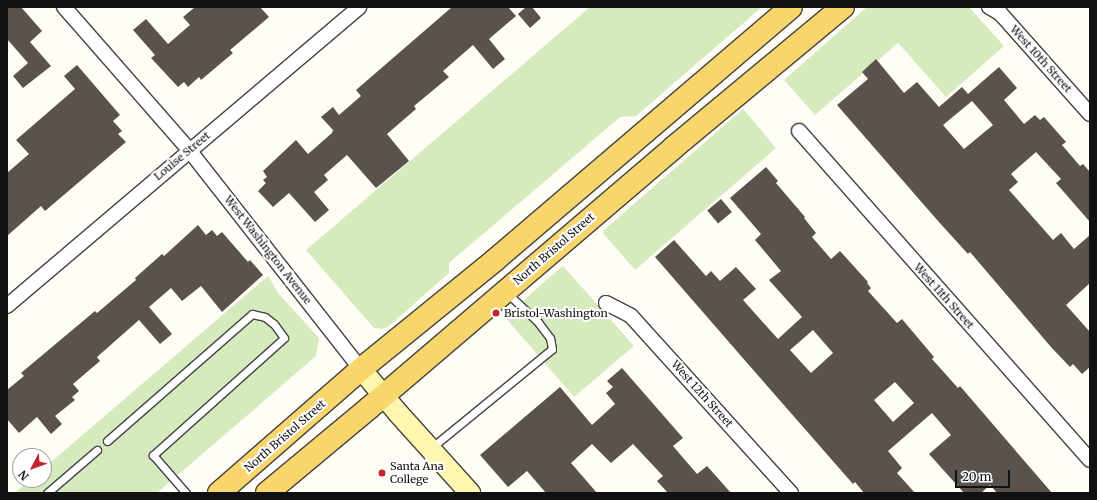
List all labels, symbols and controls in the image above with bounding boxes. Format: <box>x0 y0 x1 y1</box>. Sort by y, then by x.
street label: West 10th Street <box>1007 23 1075 95</box>
street label: Louise Street <box>151 129 213 183</box>
street label: West Washington Avenue <box>222 193 314 307</box>
street label: North Bristol Street <box>511 210 597 288</box>
street label: West 11th Street <box>911 261 977 331</box>
place label: Bristol-Washington <box>504 306 608 320</box>
marker: Bristol-Washington <box>491 308 501 318</box>
street label: West 12th Street <box>669 358 735 430</box>
street label: North Bristol Street <box>242 397 328 475</box>
north arrow <box>12 448 52 488</box>
place label: Santa Ana College <box>390 460 444 486</box>
scale bar <box>957 462 1012 488</box>
text: N <box>16 467 32 483</box>
marker: Santa Ana College <box>377 468 387 478</box>
text: 20 m <box>962 469 991 484</box>

